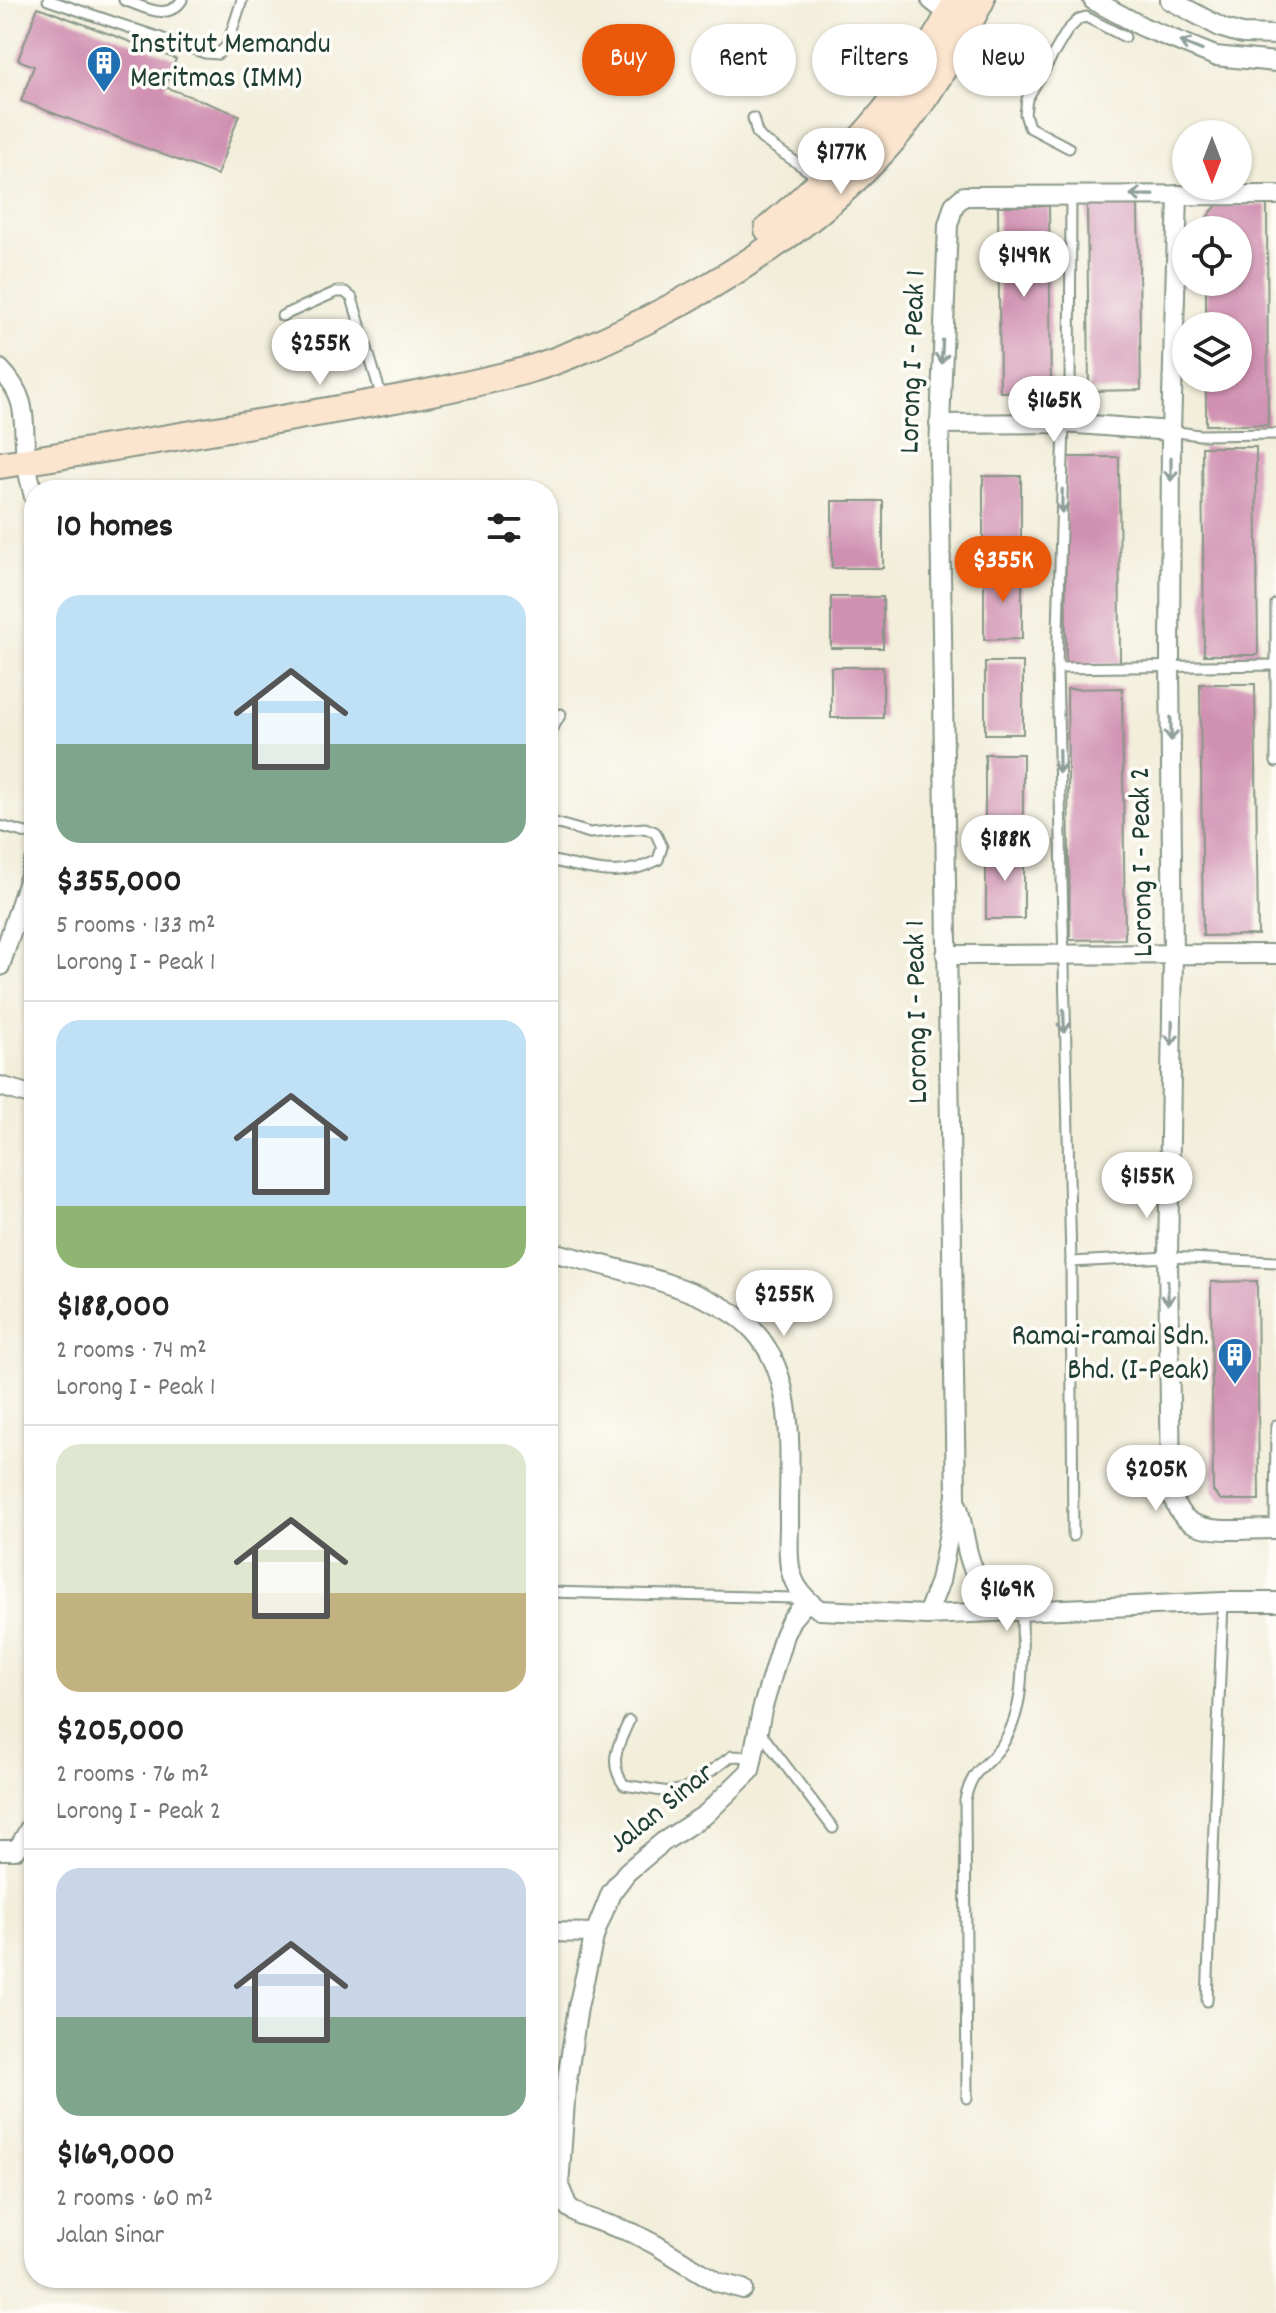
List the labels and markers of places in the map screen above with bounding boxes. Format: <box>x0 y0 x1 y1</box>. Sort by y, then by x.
place label: Institut Memandu Meritmas (IMM) <box>130 25 331 102</box>
building icon: Institut Memandu Meritmas (IMM) <box>85 44 123 94</box>
pin: $177K <box>785 128 897 196</box>
pin: $149K <box>968 231 1080 299</box>
pin: $255K <box>264 319 376 387</box>
pin: $165K <box>998 376 1110 444</box>
pin: $355K <box>947 536 1059 604</box>
pin: $188K <box>949 815 1061 883</box>
pin: $155K <box>1091 1152 1203 1220</box>
pin: $255K <box>728 1270 840 1338</box>
place label: Ramai-ramai Sdn. Bhd. (I-Peak) <box>1012 1317 1209 1394</box>
building icon: Ramai-ramai Sdn. Bhd. (I-Peak) <box>1216 1336 1254 1386</box>
pin: $205K <box>1100 1445 1212 1513</box>
pin: $169K <box>951 1565 1063 1633</box>

